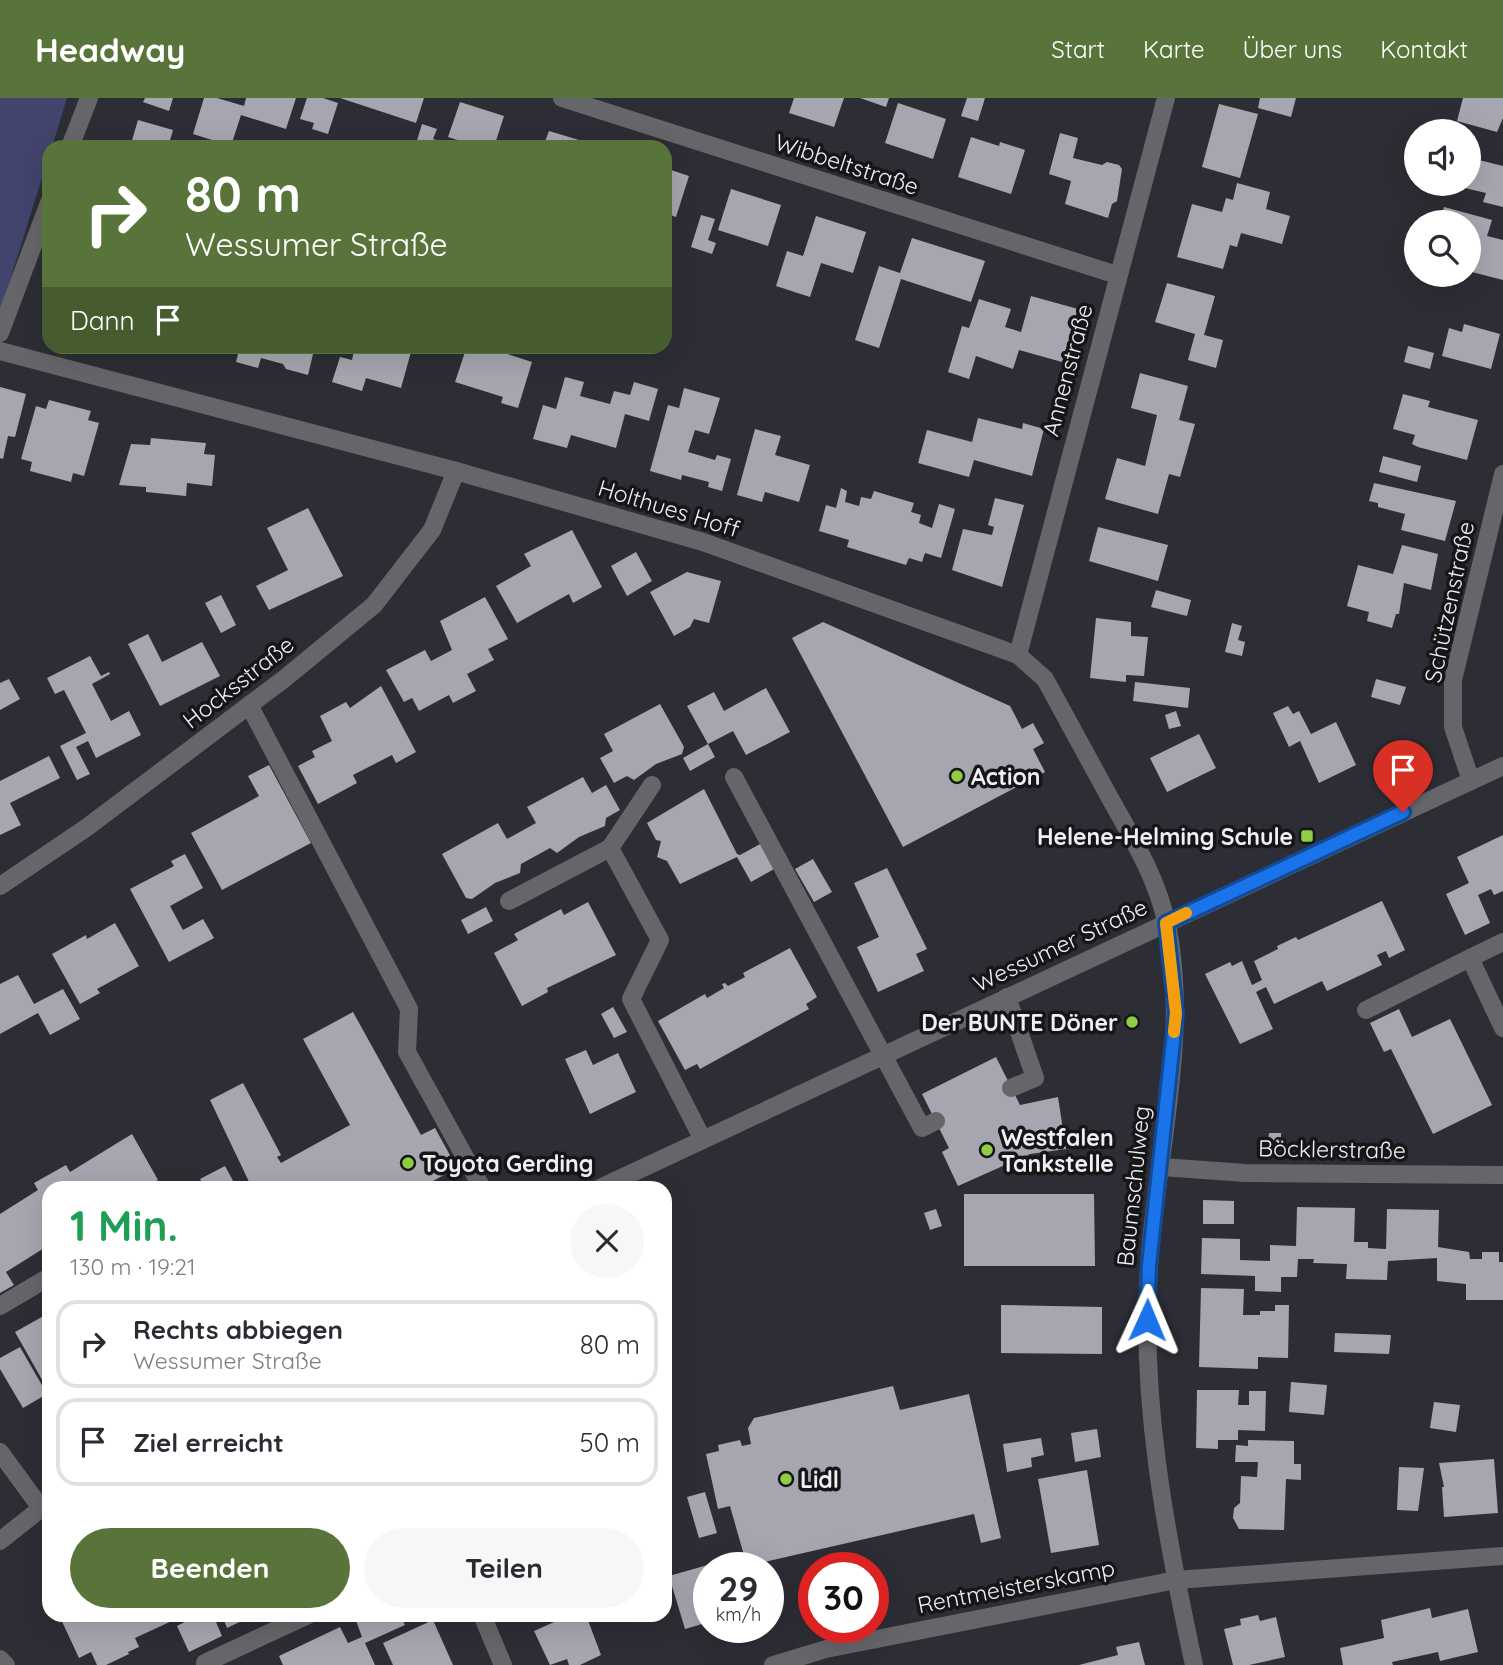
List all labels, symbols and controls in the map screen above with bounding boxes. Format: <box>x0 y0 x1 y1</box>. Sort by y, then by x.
text: Headway <box>35 29 185 70</box>
text: Start <box>1051 34 1105 64</box>
text: Karte <box>1143 34 1204 64</box>
text: Über uns <box>1242 34 1342 64</box>
text: Kontakt <box>1380 34 1468 64</box>
map controls <box>1404 119 1481 287</box>
button: sound <box>1404 119 1481 196</box>
street label: Wibbeltstraße <box>771 127 923 201</box>
text: 80 m <box>185 163 301 224</box>
icon: right <box>70 168 161 259</box>
button: search <box>1404 210 1481 287</box>
text: Wessumer Straße <box>185 224 448 264</box>
icon: arrive <box>149 301 187 339</box>
street label: Annenstraße <box>1035 301 1099 439</box>
text: Dann <box>70 304 135 337</box>
street label: Holthues Hoff <box>595 473 744 543</box>
street label: Schützenstraße <box>1418 519 1480 685</box>
street label: Hocksstraße <box>177 630 299 734</box>
pin <box>1373 740 1433 812</box>
icon: arrive <box>1384 751 1422 789</box>
place label: Action <box>971 762 1041 791</box>
marker: Action <box>949 768 965 784</box>
place label: Helene-Helming Schule <box>1037 822 1293 851</box>
marker: Helene-Helming Schule <box>1299 828 1315 844</box>
street label: Wessumer Straße <box>968 892 1152 998</box>
place label: Der BUNTE Döner <box>921 1008 1118 1037</box>
marker: Der BUNTE Döner <box>1124 1014 1140 1030</box>
street label: Baumschulweg <box>1110 1104 1156 1268</box>
place label: Westfalen Tankstelle <box>1001 1123 1114 1178</box>
street label: Böcklerstraße <box>1258 1133 1406 1165</box>
marker: Westfalen Tankstelle <box>979 1142 995 1158</box>
place label: Toyota Gerding <box>422 1149 593 1178</box>
marker: Toyota Gerding <box>400 1155 416 1171</box>
text: 1 Min. <box>70 1199 178 1252</box>
button: close <box>570 1204 644 1278</box>
text: 130 m · 19:21 <box>70 1252 195 1281</box>
position arrow <box>1110 1283 1184 1357</box>
text: Rechts abbiegen <box>133 1313 343 1346</box>
icon: right <box>74 1325 112 1363</box>
text: 80 m <box>580 1328 640 1361</box>
text: Wessumer Straße <box>133 1346 322 1375</box>
icon: arrive <box>74 1423 112 1461</box>
text: Ziel erreicht <box>133 1426 284 1459</box>
text: 50 m <box>580 1426 640 1459</box>
place label: Lidl <box>800 1465 839 1494</box>
marker: Lidl <box>778 1471 794 1487</box>
button: Beenden <box>70 1528 350 1608</box>
button: Teilen <box>364 1528 644 1608</box>
speed limit sign: 30 <box>798 1552 889 1643</box>
street label: Rentmeisterskamp <box>915 1553 1117 1619</box>
text: 29 <box>719 1566 758 1610</box>
text: km/h <box>716 1603 761 1626</box>

